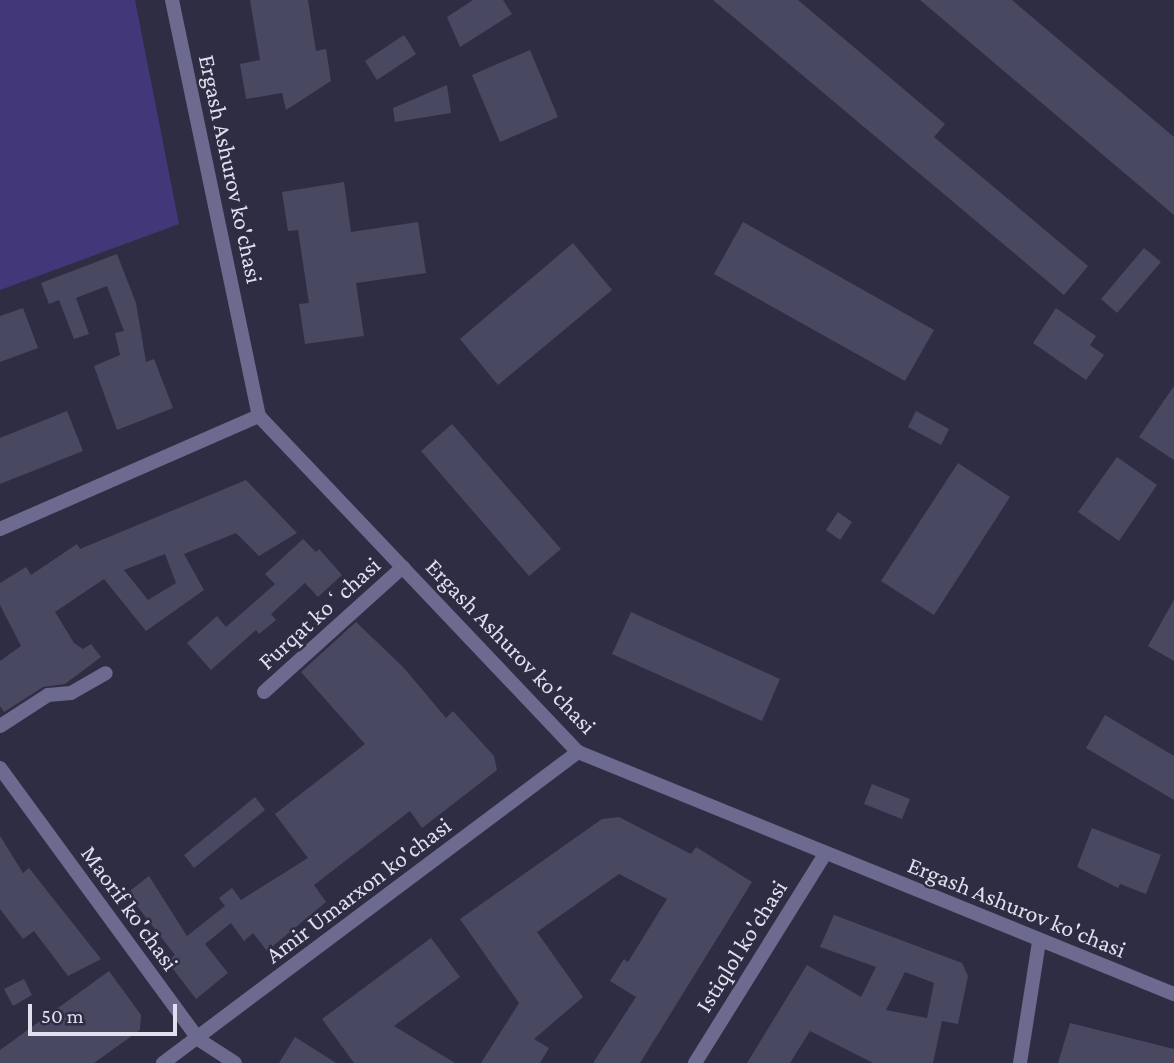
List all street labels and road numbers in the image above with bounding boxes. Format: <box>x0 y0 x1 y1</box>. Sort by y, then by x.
street label: Ergash Ashurov ko'chasi <box>193 52 269 286</box>
street label: Furqat koʻchasi <box>252 550 386 676</box>
street label: Ergash Ashurov ko'chasi <box>420 552 602 740</box>
street label: Amir Umarxon ko'chasi <box>259 811 457 969</box>
street label: Maorif ko'chasi <box>75 840 185 976</box>
street label: Ergash Ashurov ko'chasi <box>904 850 1130 964</box>
street label: Istiqlol ko'chasi <box>689 875 793 1017</box>

